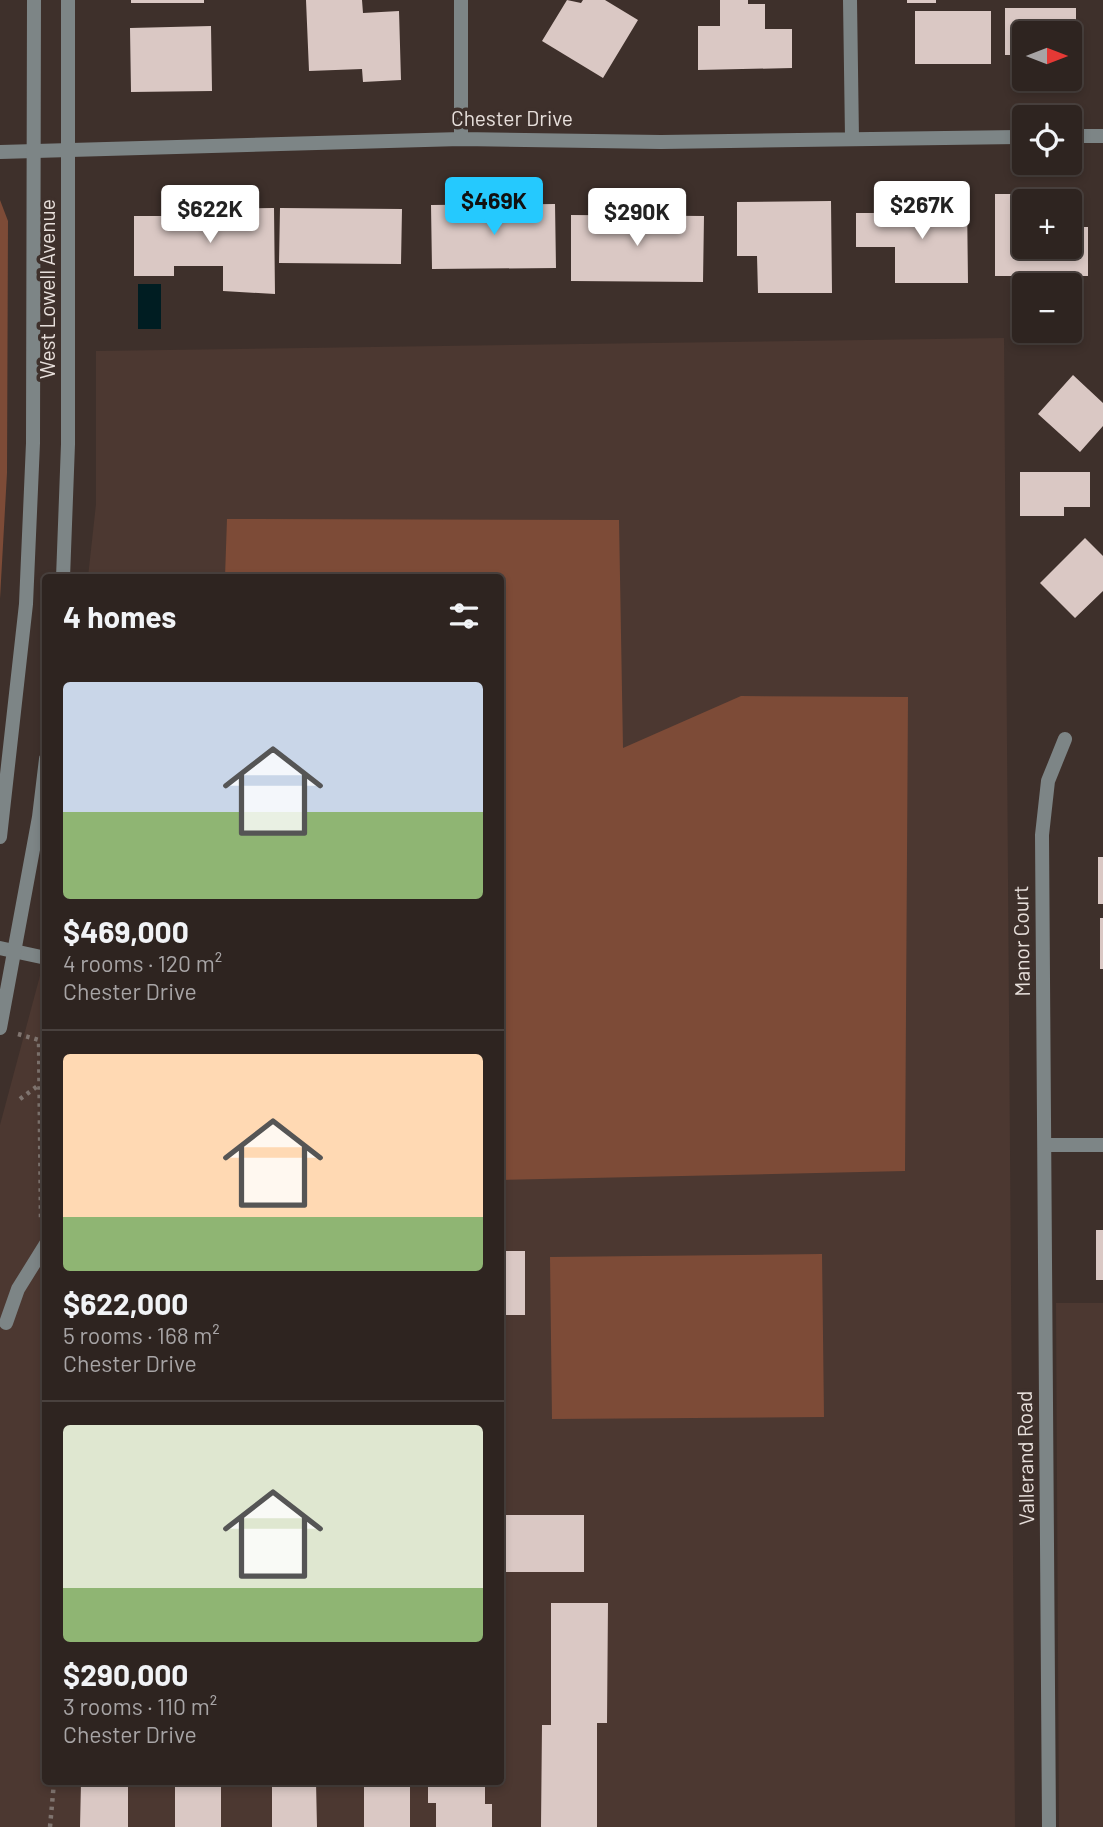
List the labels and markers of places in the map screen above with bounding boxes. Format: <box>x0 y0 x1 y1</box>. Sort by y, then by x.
pin: $469K <box>445 177 543 237</box>
pin: $267K <box>873 182 971 241</box>
pin: $622K <box>161 186 259 245</box>
pin: $290K <box>588 188 686 248</box>

